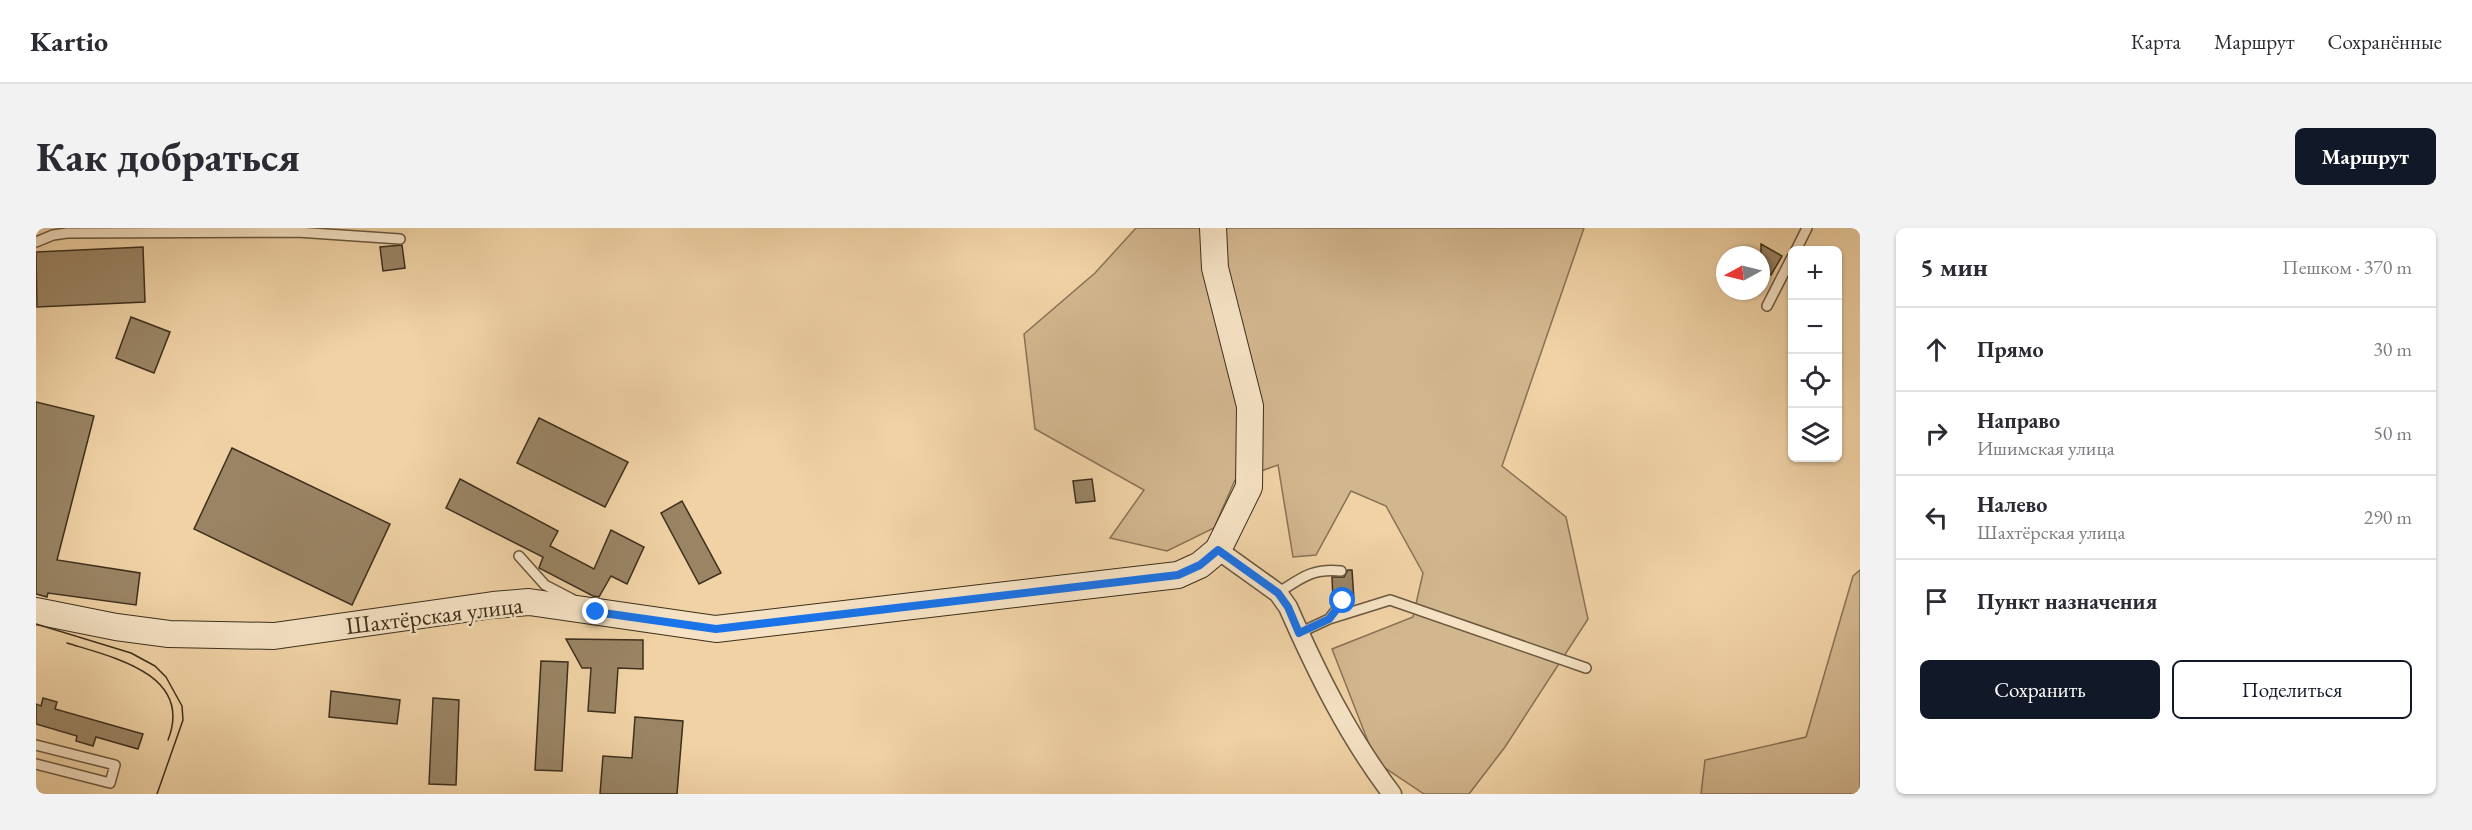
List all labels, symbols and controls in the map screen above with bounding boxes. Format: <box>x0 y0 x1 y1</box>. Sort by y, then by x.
text: Kartio <box>30 23 108 59</box>
text: Карта <box>2131 28 2181 55</box>
text: Маршрут <box>2214 28 2295 55</box>
text: Сохранённые <box>2328 28 2442 55</box>
button: Маршрут <box>2295 128 2436 185</box>
text: Как добраться <box>36 129 300 184</box>
north arrow <box>1716 246 1770 300</box>
map controls <box>1788 246 1842 462</box>
button: + <box>1788 246 1842 300</box>
text: 5 мин <box>1920 250 1988 284</box>
text: Пешком · 370 m <box>2282 254 2412 280</box>
button: − <box>1788 300 1842 354</box>
icon: ahead <box>1920 333 1953 366</box>
text: Прямо <box>1977 335 2044 364</box>
text: 30 m <box>2373 336 2412 362</box>
button: locate <box>1788 354 1842 408</box>
text: Направо <box>1977 406 2060 435</box>
button: layers <box>1788 408 1842 462</box>
icon: right <box>1920 417 1953 450</box>
text: 50 m <box>2373 420 2412 446</box>
text: Ишимская улица <box>1977 435 2115 461</box>
text: Налево <box>1977 490 2047 519</box>
icon: left <box>1920 501 1953 534</box>
text: 290 m <box>2364 504 2412 530</box>
text: Шахтёрская улица <box>1977 519 2125 545</box>
icon: arrive <box>1920 585 1953 618</box>
route start <box>1329 587 1355 613</box>
text: Пункт назначения <box>1977 587 2157 616</box>
street label: Шахтёрская улица <box>344 589 525 641</box>
route end <box>582 598 608 624</box>
button: Сохранить <box>1920 660 2160 719</box>
button: Поделиться <box>2172 660 2412 719</box>

